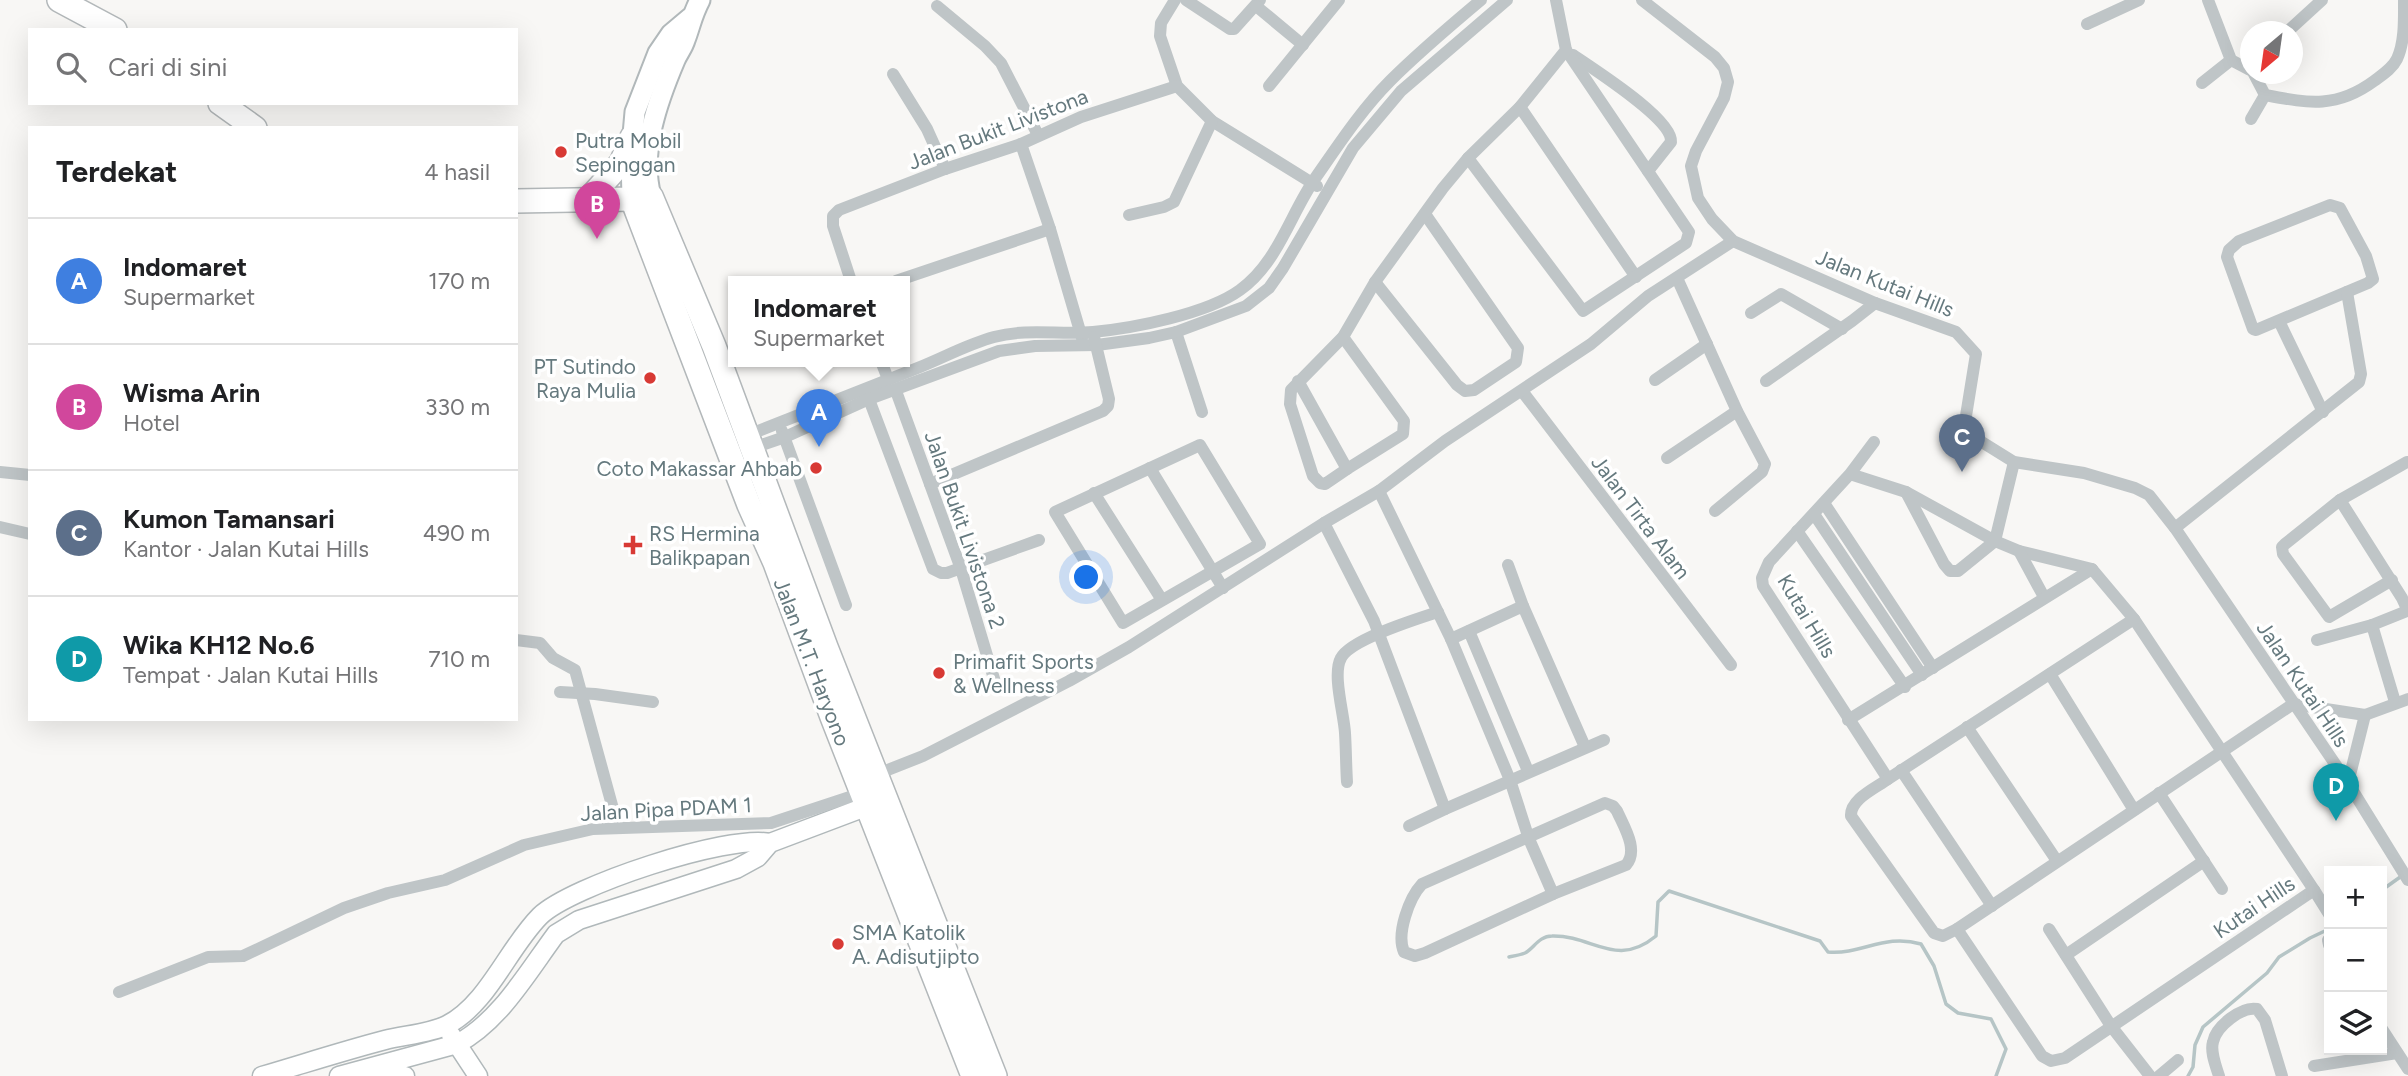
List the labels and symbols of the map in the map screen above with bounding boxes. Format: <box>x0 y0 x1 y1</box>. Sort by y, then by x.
north arrow <box>2240 21 2303 84</box>
street label: Jalan Bukit Livistona <box>905 83 1091 175</box>
place label: Putra Mobil Sepinggan <box>575 128 681 177</box>
marker: Putra Mobil Sepinggan <box>553 144 569 160</box>
pin: B <box>574 181 620 239</box>
street label: Jalan Kutai Hills <box>1812 244 1958 322</box>
place label: PT Sutindo Raya Mulia <box>533 354 636 403</box>
marker: PT Sutindo Raya Mulia <box>642 370 658 386</box>
pin: A <box>796 389 842 447</box>
pin: C <box>1939 414 1985 472</box>
street label: Jalan Bukit Livistona 2 <box>919 428 1011 632</box>
street label: Jalan Tirta Alam <box>1586 450 1696 584</box>
place label: Coto Makassar Ahbab <box>596 456 802 481</box>
marker: Coto Makassar Ahbab <box>808 460 824 476</box>
place label: RS Hermina Balikpapan <box>649 521 760 570</box>
marker: RS Hermina Balikpapan <box>623 535 643 555</box>
your location <box>1069 560 1103 594</box>
street label: Kutai Hills <box>1772 570 1842 662</box>
street label: Jalan M.T. Haryono <box>769 575 855 749</box>
street label: Jalan Kutai Hills <box>2252 616 2354 752</box>
place label: Primafit Sports & Wellness <box>953 649 1094 698</box>
marker: Primafit Sports & Wellness <box>931 665 947 681</box>
pin: D <box>2313 763 2359 821</box>
street label: Jalan Pipa PDAM 1 <box>580 792 752 826</box>
street label: Kutai Hills <box>2209 871 2299 943</box>
place label: SMA Katolik A. Adisutjipto <box>852 920 979 969</box>
marker: SMA Katolik A. Adisutjipto <box>830 936 846 952</box>

